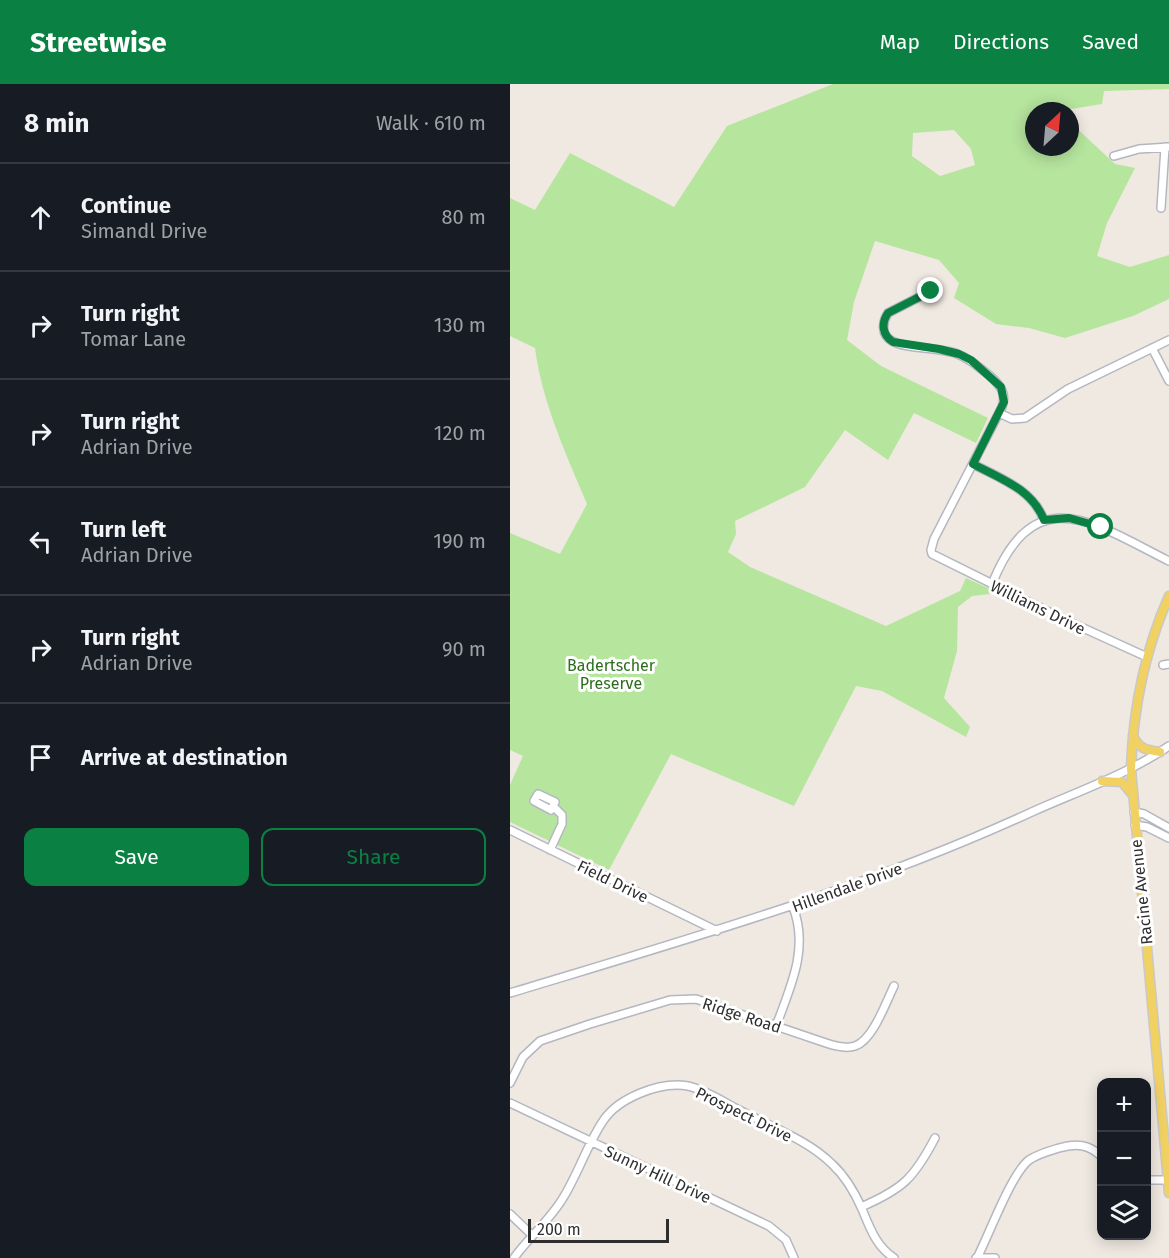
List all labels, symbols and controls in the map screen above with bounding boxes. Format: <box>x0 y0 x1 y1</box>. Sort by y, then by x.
text: Streetwise <box>30 26 167 59</box>
text: Map <box>880 29 920 55</box>
text: Directions <box>953 29 1049 55</box>
text: Saved <box>1082 29 1139 55</box>
north arrow <box>1025 102 1079 156</box>
text: 8 min <box>24 108 90 139</box>
text: Walk · 610 m <box>376 111 486 135</box>
text: Continue <box>81 192 171 219</box>
icon: ahead <box>24 201 57 234</box>
text: 80 m <box>441 205 486 229</box>
text: Simandl Drive <box>81 219 207 243</box>
route end <box>917 277 943 303</box>
text: Turn right <box>81 300 180 327</box>
icon: right <box>24 309 57 342</box>
text: 130 m <box>434 313 486 337</box>
text: Tomar Lane <box>81 327 186 351</box>
text: Turn right <box>81 408 180 435</box>
icon: right <box>24 417 57 450</box>
text: 120 m <box>434 421 486 445</box>
text: Adrian Drive <box>81 435 193 459</box>
route start <box>1087 513 1113 539</box>
text: Turn left <box>81 516 166 543</box>
icon: left <box>24 525 57 558</box>
text: 190 m <box>433 529 486 553</box>
text: Adrian Drive <box>81 543 193 567</box>
street label: Williams Drive <box>987 576 1088 639</box>
text: Turn right <box>81 624 180 651</box>
icon: right <box>24 633 57 666</box>
text: 90 m <box>442 637 486 661</box>
text: Adrian Drive <box>81 651 193 675</box>
park label: Badertscher Preserve <box>567 656 656 693</box>
icon: arrive <box>24 741 57 774</box>
text: Arrive at destination <box>81 744 288 771</box>
button: Save <box>24 828 249 886</box>
button: Share <box>261 828 486 886</box>
street label: Racine Avenue <box>1127 838 1156 946</box>
street label: Field Drive <box>574 856 651 907</box>
street label: Hillendale Drive <box>789 859 905 916</box>
street label: Ridge Road <box>700 994 784 1037</box>
map controls <box>1097 1078 1151 1240</box>
button: + <box>1097 1078 1151 1132</box>
street label: Prospect Drive <box>692 1083 795 1146</box>
button: − <box>1097 1132 1151 1186</box>
street label: Sunny Hill Drive <box>602 1141 714 1207</box>
button: layers <box>1097 1186 1151 1240</box>
scale bar <box>528 1216 669 1244</box>
text: 200 m <box>537 1220 581 1239</box>

